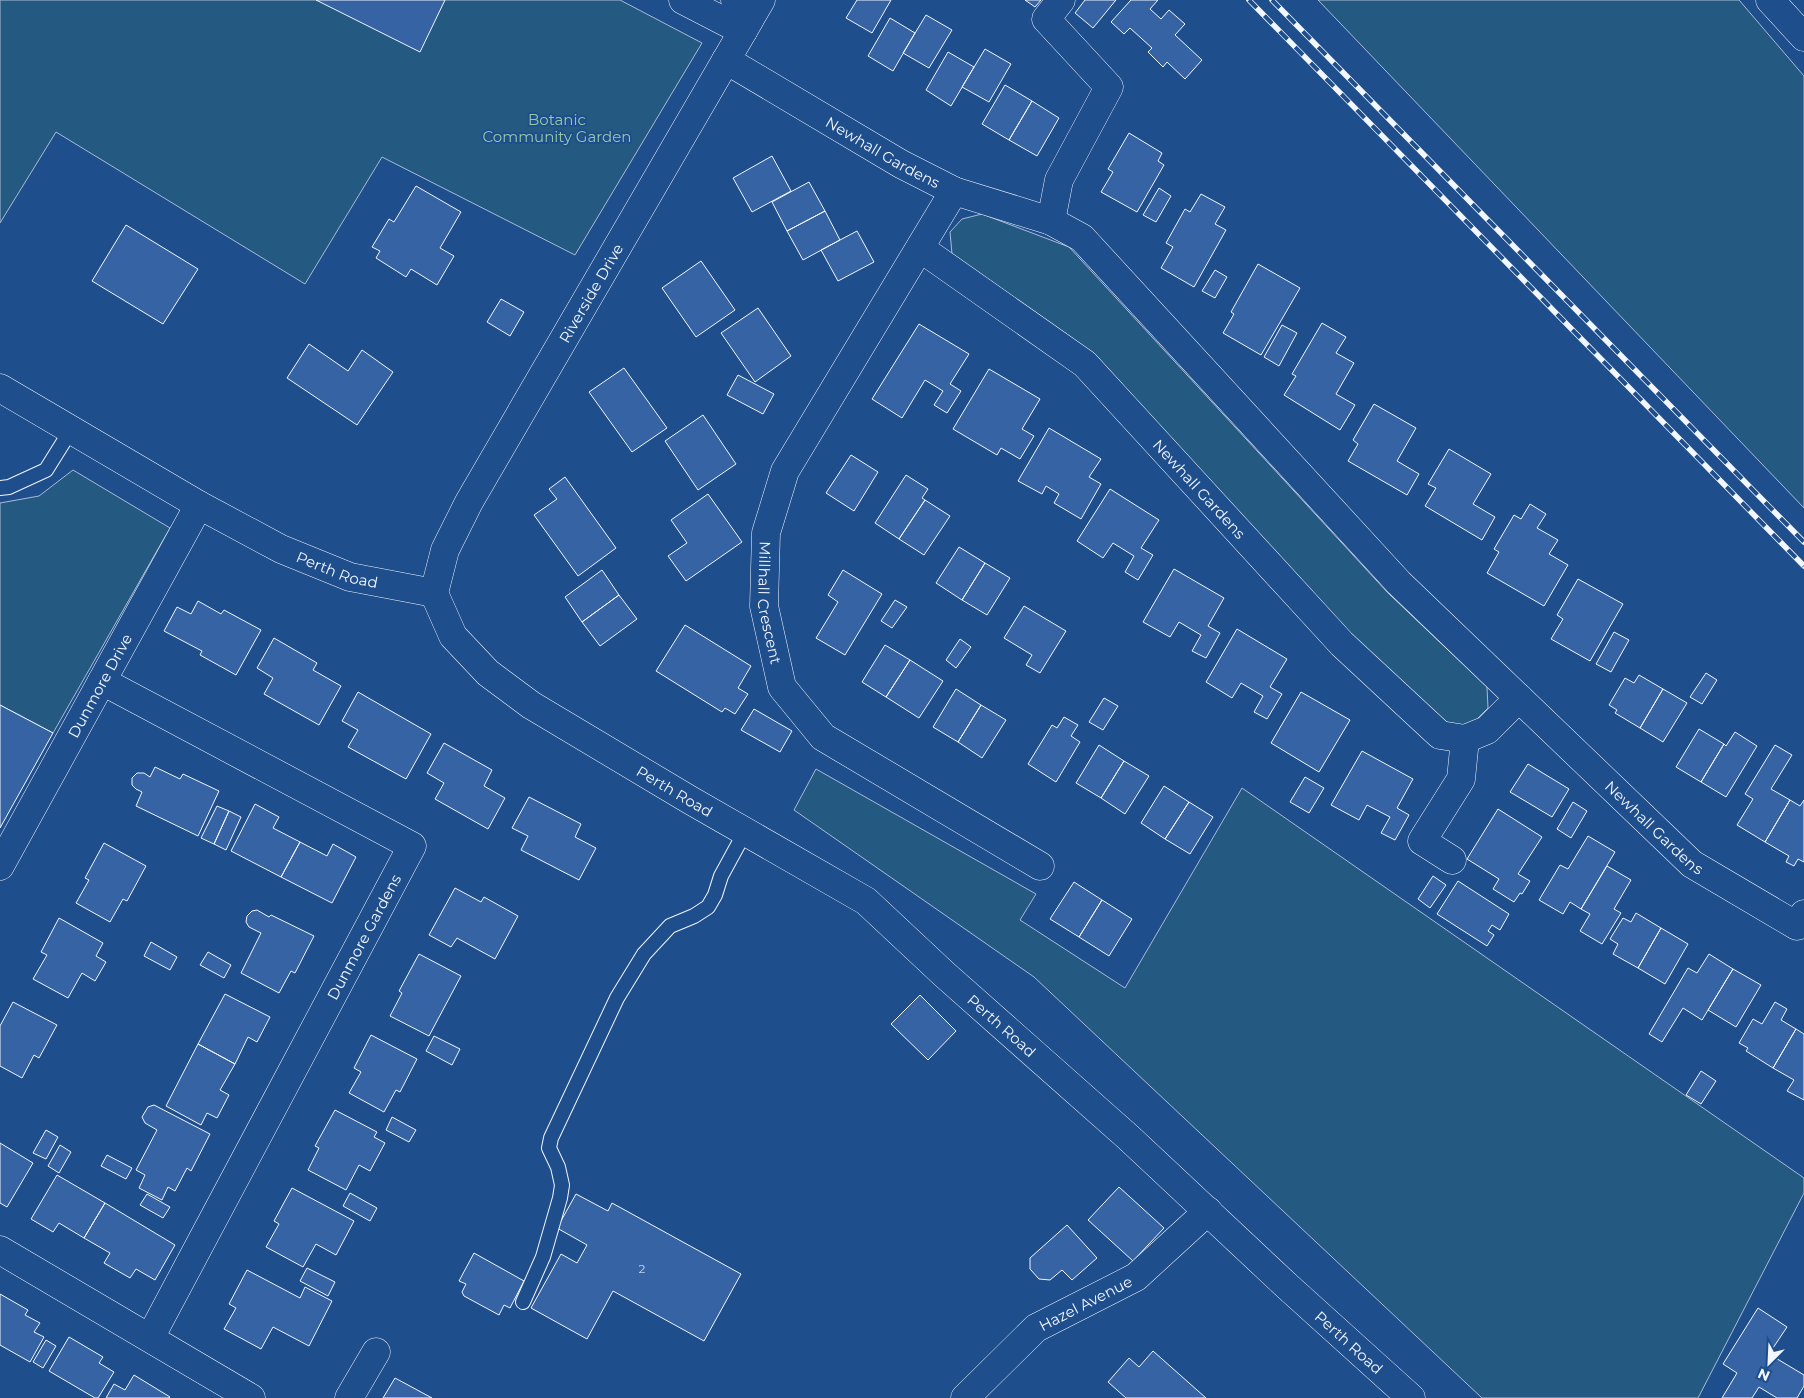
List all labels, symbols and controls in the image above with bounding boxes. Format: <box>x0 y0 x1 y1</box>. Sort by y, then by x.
park label: Botanic Community Garden <box>483 110 631 146</box>
street label: Newhall Gardens <box>822 112 943 192</box>
street label: Riverside Drive <box>554 240 627 346</box>
street label: Newhall Gardens <box>1149 435 1250 542</box>
street label: Millhall Crescent <box>754 541 786 666</box>
street label: Perth Road <box>294 547 380 592</box>
street label: Dunmore Drive <box>63 630 136 741</box>
street label: Perth Road <box>633 761 716 821</box>
street label: Newhall Gardens <box>1601 776 1707 878</box>
street label: Dunmore Gardens <box>323 871 405 1003</box>
street label: Perth Road <box>964 990 1040 1061</box>
house number: 2 <box>639 1261 646 1276</box>
street label: Hazel Avenue <box>1035 1271 1135 1335</box>
street label: Perth Road <box>1311 1307 1387 1378</box>
north arrow <box>1744 1338 1794 1388</box>
text: N <box>1755 1364 1773 1385</box>

